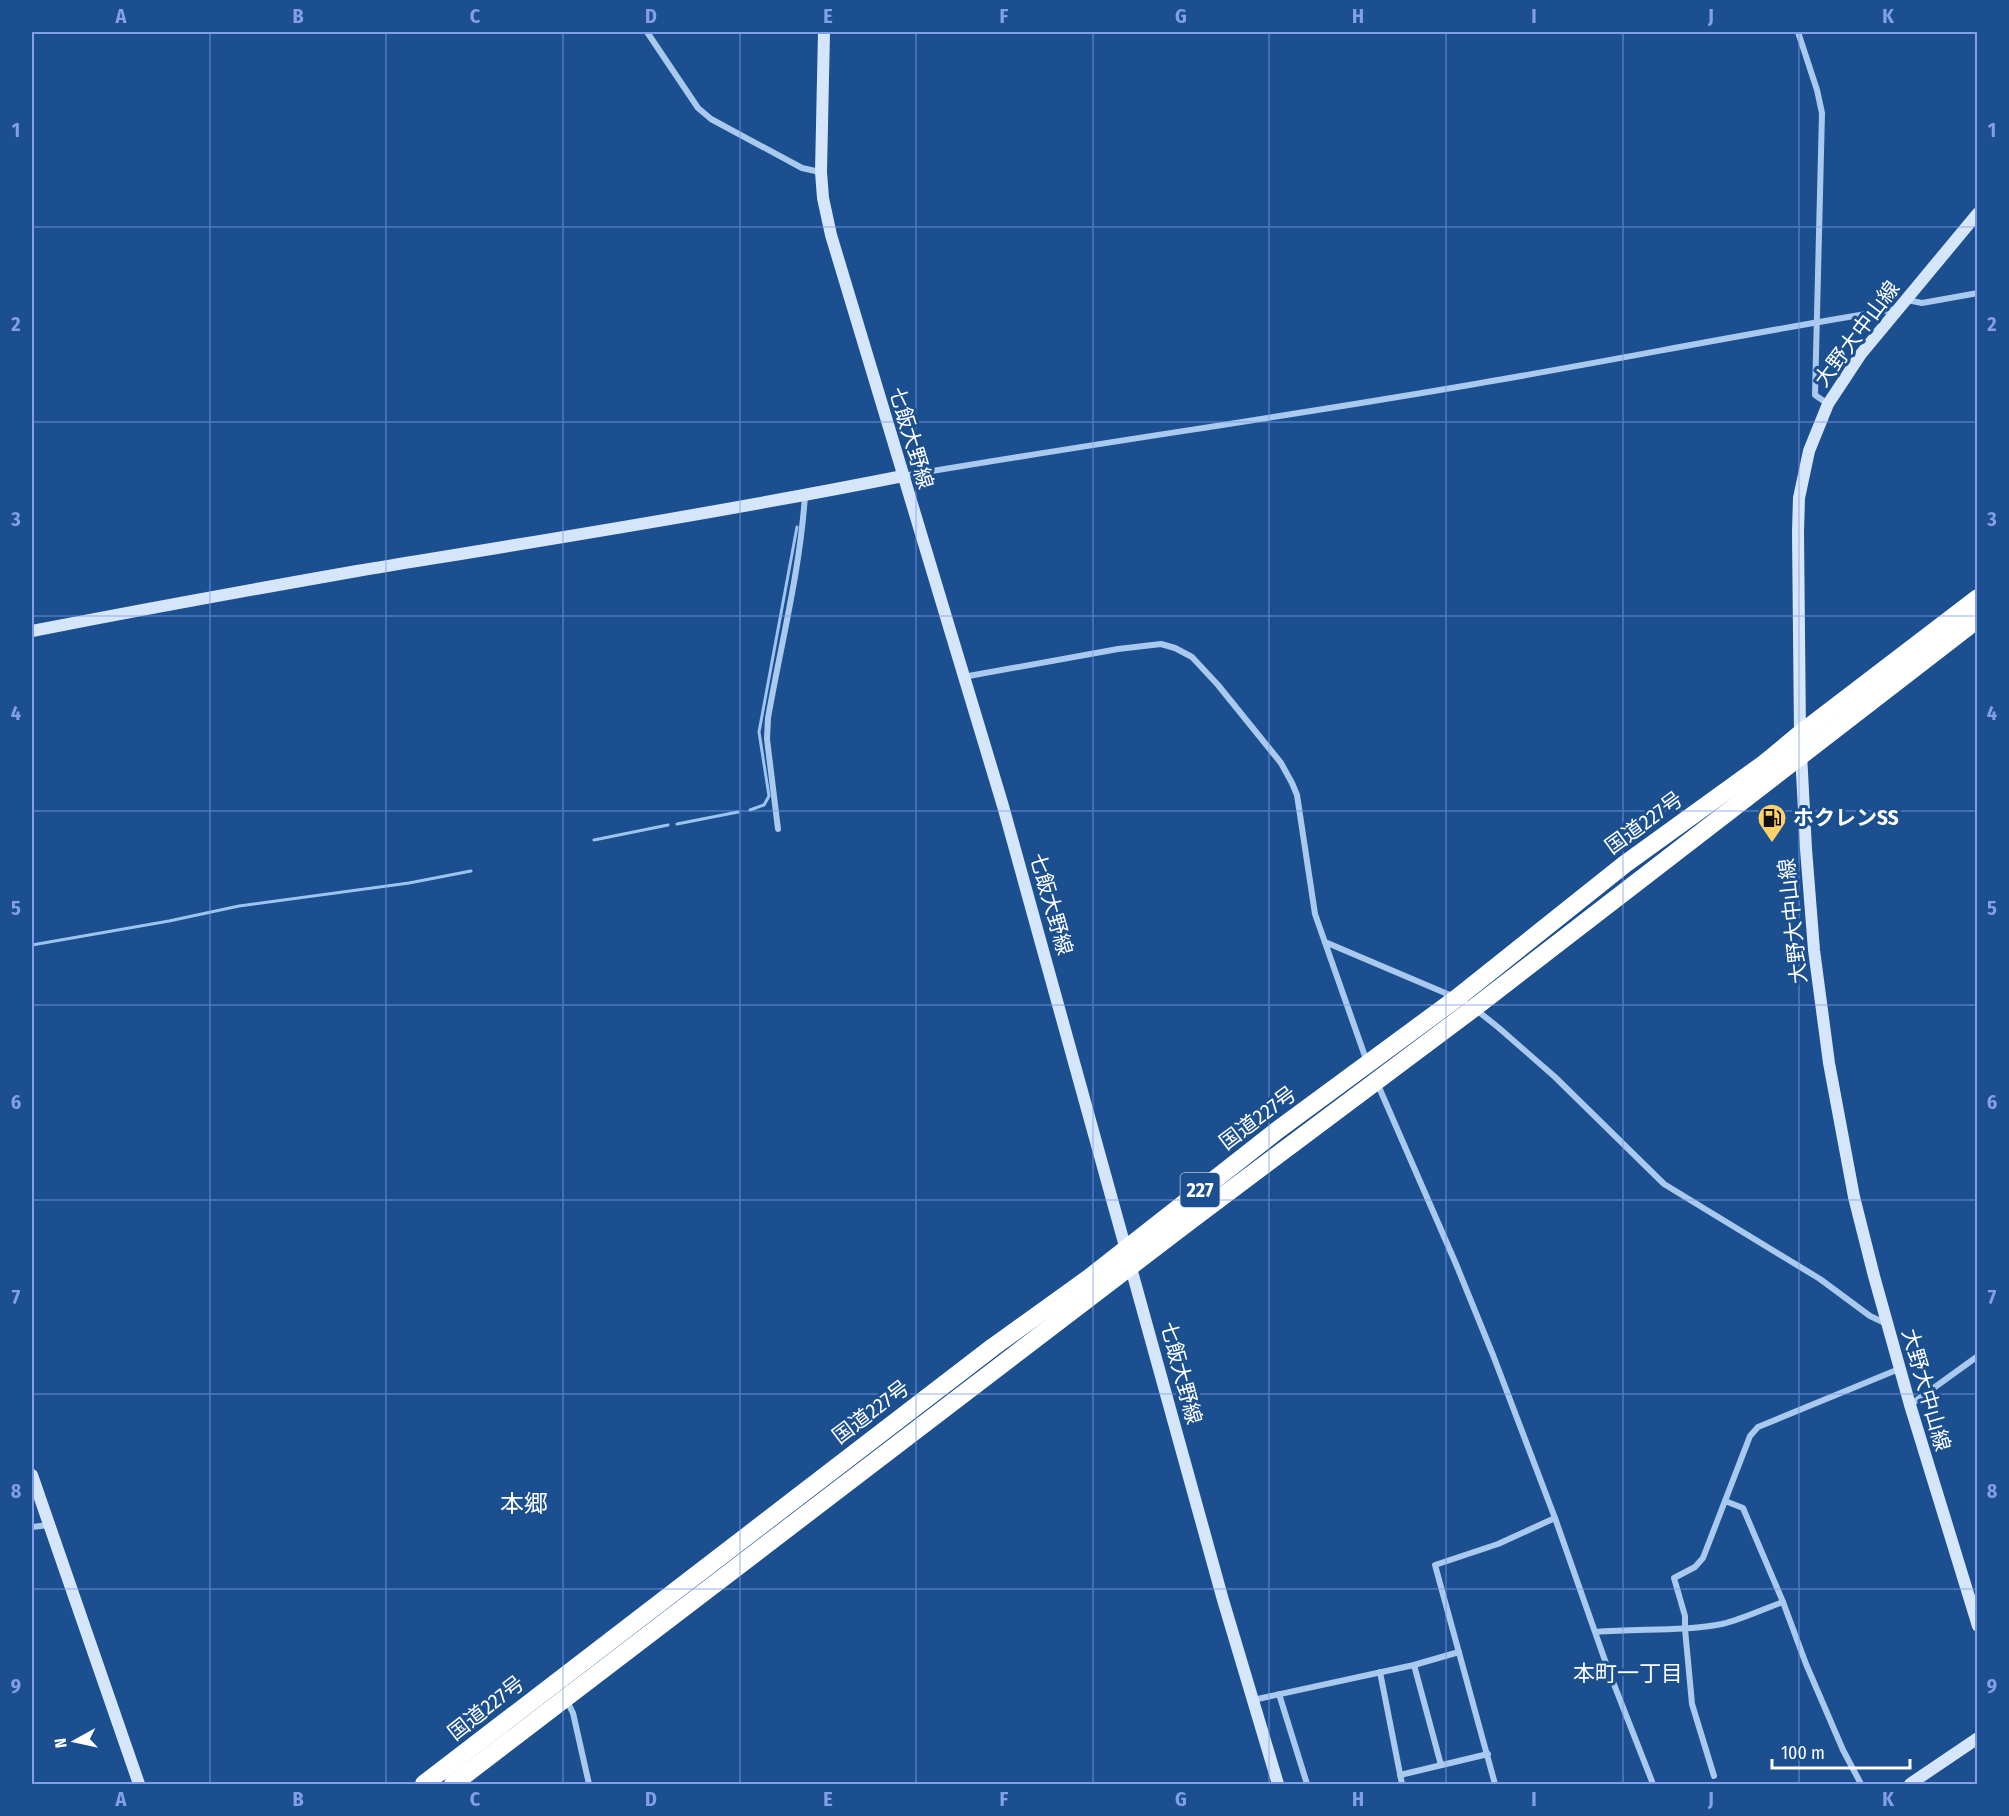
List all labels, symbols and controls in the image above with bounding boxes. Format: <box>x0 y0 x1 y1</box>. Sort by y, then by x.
text: A <box>115 4 128 28</box>
text: B <box>292 4 304 28</box>
text: C <box>470 4 481 28</box>
text: D <box>645 4 657 28</box>
text: E <box>823 4 833 28</box>
text: F <box>1000 4 1009 28</box>
text: G <box>1175 4 1187 28</box>
text: H <box>1352 4 1364 28</box>
text: I <box>1531 4 1537 28</box>
text: J <box>1707 4 1714 28</box>
text: K <box>1882 4 1894 28</box>
text: 1 <box>12 118 20 142</box>
text: 1 <box>1988 118 1996 142</box>
street label: 大野大中山線 <box>1809 276 1905 392</box>
text: 2 <box>10 312 21 336</box>
text: 2 <box>1986 312 1997 336</box>
street label: 七飯大野線 <box>883 384 939 492</box>
text: 3 <box>10 507 21 531</box>
text: 3 <box>1986 507 1997 531</box>
text: 4 <box>11 701 21 725</box>
text: 4 <box>1987 701 1997 725</box>
street label: 国道227号 <box>1600 786 1688 860</box>
fuel station icon: ホクレンSS <box>1756 802 1788 844</box>
place label: ホクレンSS <box>1793 805 1899 831</box>
street label: 七飯大野線 <box>1024 850 1078 958</box>
street label: 大野大中山線 <box>1773 857 1813 985</box>
text: 5 <box>11 896 21 920</box>
text: 5 <box>1987 896 1997 920</box>
street label: 国道227号 <box>1214 1081 1302 1155</box>
text: 6 <box>11 1090 21 1114</box>
text: 6 <box>1987 1090 1997 1114</box>
road number: 227 <box>1180 1173 1220 1207</box>
text: 7 <box>12 1285 21 1309</box>
text: 7 <box>1988 1285 1997 1309</box>
street label: 七飯大野線 <box>1155 1319 1207 1427</box>
street label: 大野大中山線 <box>1896 1326 1956 1454</box>
street label: 国道227号 <box>827 1375 915 1449</box>
text: 8 <box>11 1479 22 1503</box>
text: 8 <box>1987 1479 1998 1503</box>
district label: 本郷 <box>500 1490 548 1518</box>
district label: 本町一丁目 <box>1573 1660 1683 1687</box>
street label: 国道227号 <box>443 1670 529 1746</box>
text: 9 <box>11 1674 21 1698</box>
text: 9 <box>1987 1674 1997 1698</box>
north arrow <box>45 1711 105 1771</box>
scale bar <box>1772 1732 1910 1770</box>
text: N <box>51 1737 71 1749</box>
text: 100 m <box>1781 1742 1825 1764</box>
text: A <box>115 1787 128 1811</box>
text: B <box>292 1787 304 1811</box>
text: C <box>470 1787 481 1811</box>
text: D <box>645 1787 657 1811</box>
text: E <box>823 1787 833 1811</box>
text: F <box>1000 1787 1009 1811</box>
text: G <box>1175 1787 1187 1811</box>
text: H <box>1352 1787 1364 1811</box>
text: I <box>1531 1787 1537 1811</box>
text: J <box>1707 1787 1714 1811</box>
text: K <box>1882 1787 1894 1811</box>

